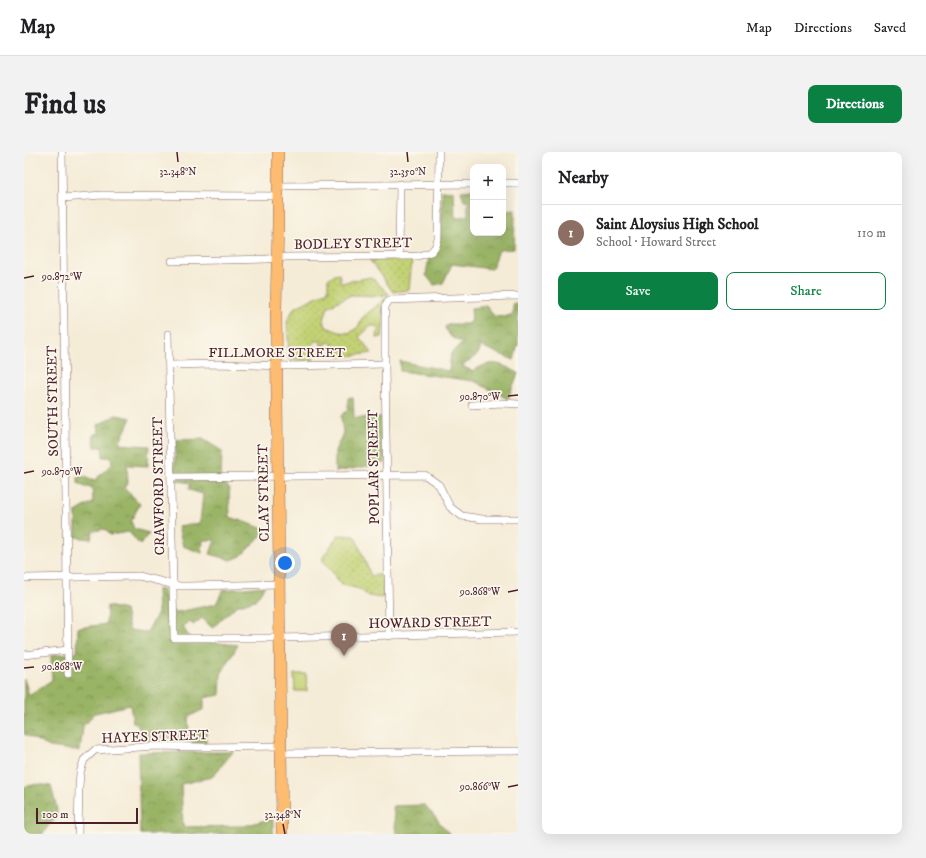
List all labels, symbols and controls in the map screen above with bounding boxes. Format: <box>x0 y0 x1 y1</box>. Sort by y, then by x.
text: Map <box>20 16 55 39</box>
text: Map <box>746 19 772 37</box>
text: Directions <box>794 19 852 37</box>
text: Saved <box>874 19 906 37</box>
button: Directions <box>808 85 902 123</box>
text: Find us <box>24 87 106 122</box>
map controls <box>470 164 506 236</box>
button: + <box>470 164 506 200</box>
text: 32.348°N <box>159 166 197 178</box>
text: 32.350°N <box>390 166 426 178</box>
text: Nearby <box>558 167 608 189</box>
button: − <box>470 200 506 236</box>
text: Saint Aloysius High School <box>596 215 759 234</box>
text: 1 <box>569 225 573 241</box>
text: 110 m <box>857 225 886 241</box>
street label: BODLEY STREET <box>294 234 413 254</box>
text: School · Howard Street <box>596 234 716 250</box>
text: 90.872°W <box>41 271 83 283</box>
button: Save <box>558 272 718 310</box>
button: Share <box>726 272 886 310</box>
street label: FILLMORE STREET <box>209 344 346 362</box>
street label: SOUTH STREET <box>43 345 63 457</box>
text: 90.870°W <box>459 391 501 403</box>
street label: POPLAR STREET <box>364 409 384 525</box>
street label: CRAWFORD STREET <box>149 416 169 556</box>
street label: CLAY STREET <box>254 444 274 542</box>
text: 90.870°W <box>41 466 83 478</box>
your location <box>275 553 295 573</box>
text: 90.868°W <box>459 586 501 598</box>
street label: HOWARD STREET <box>368 613 492 633</box>
pin: 1 <box>331 623 357 656</box>
text: 90.868°W <box>41 661 83 673</box>
street label: HAYES STREET <box>101 726 209 748</box>
text: 90.866°W <box>459 781 501 793</box>
scale bar <box>36 806 138 825</box>
text: 100 m <box>42 808 68 822</box>
text: 32.348°N <box>264 809 302 821</box>

